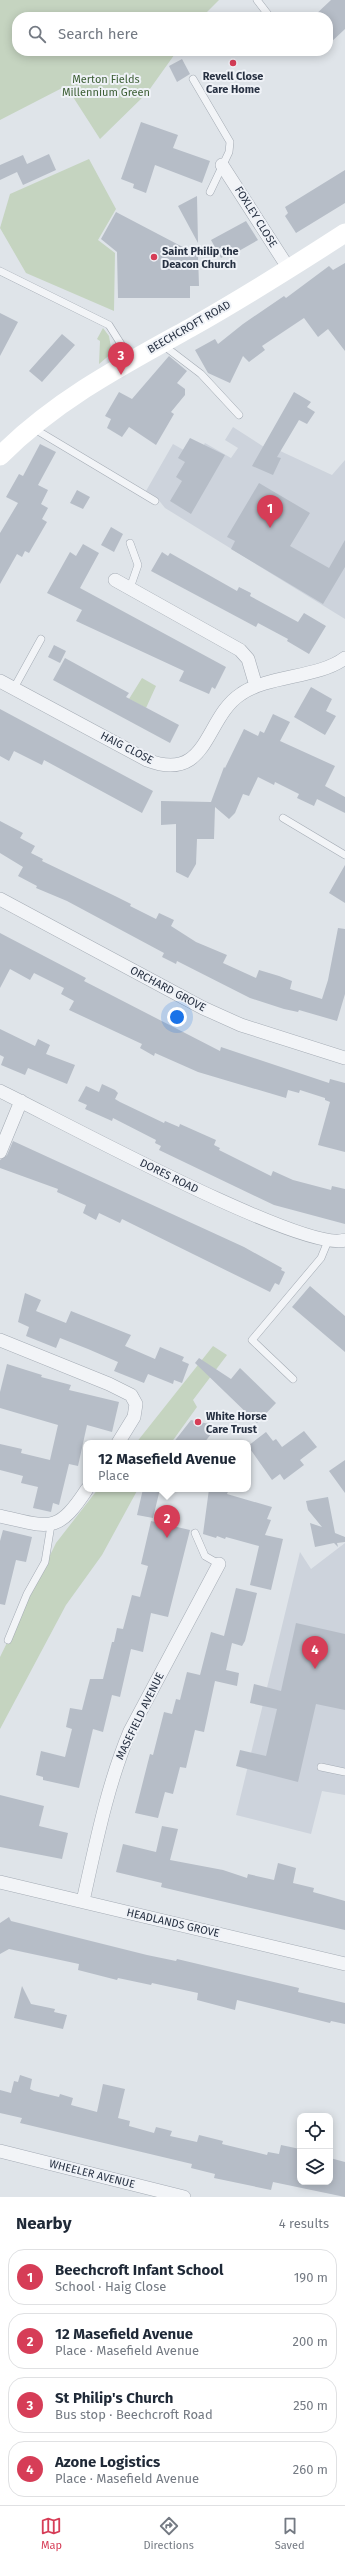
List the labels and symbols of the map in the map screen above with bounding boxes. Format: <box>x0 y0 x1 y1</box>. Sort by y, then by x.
marker: Revell Close Care Home <box>228 58 238 68</box>
place label: Revell Close Care Home <box>203 70 263 96</box>
park label: Merton Fields Millennium Green <box>62 73 150 99</box>
street label: FOXLEY CLOSE <box>232 184 280 250</box>
place label: Saint Philip the Deacon Church <box>162 245 239 271</box>
marker: Saint Philip the Deacon Church <box>149 252 159 262</box>
street label: BEECHCROFT ROAD <box>145 298 233 356</box>
pin: 3 <box>108 342 134 375</box>
pin: 1 <box>257 495 283 528</box>
street label: HAIG CLOSE <box>98 729 156 767</box>
street label: ORCHARD GROVE <box>128 964 208 1014</box>
your location <box>167 1007 187 1027</box>
street label: DORES ROAD <box>138 1156 200 1196</box>
place label: White Horse Care Trust <box>206 1410 267 1436</box>
marker: White Horse Care Trust <box>193 1417 203 1427</box>
pin: 2 <box>154 1505 180 1538</box>
pin: 4 <box>302 1636 328 1669</box>
street label: MASEFIELD AVENUE <box>113 1670 167 1762</box>
street label: HEADLANDS GROVE <box>125 1906 221 1940</box>
street label: WHEELER AVENUE <box>48 2157 136 2191</box>

